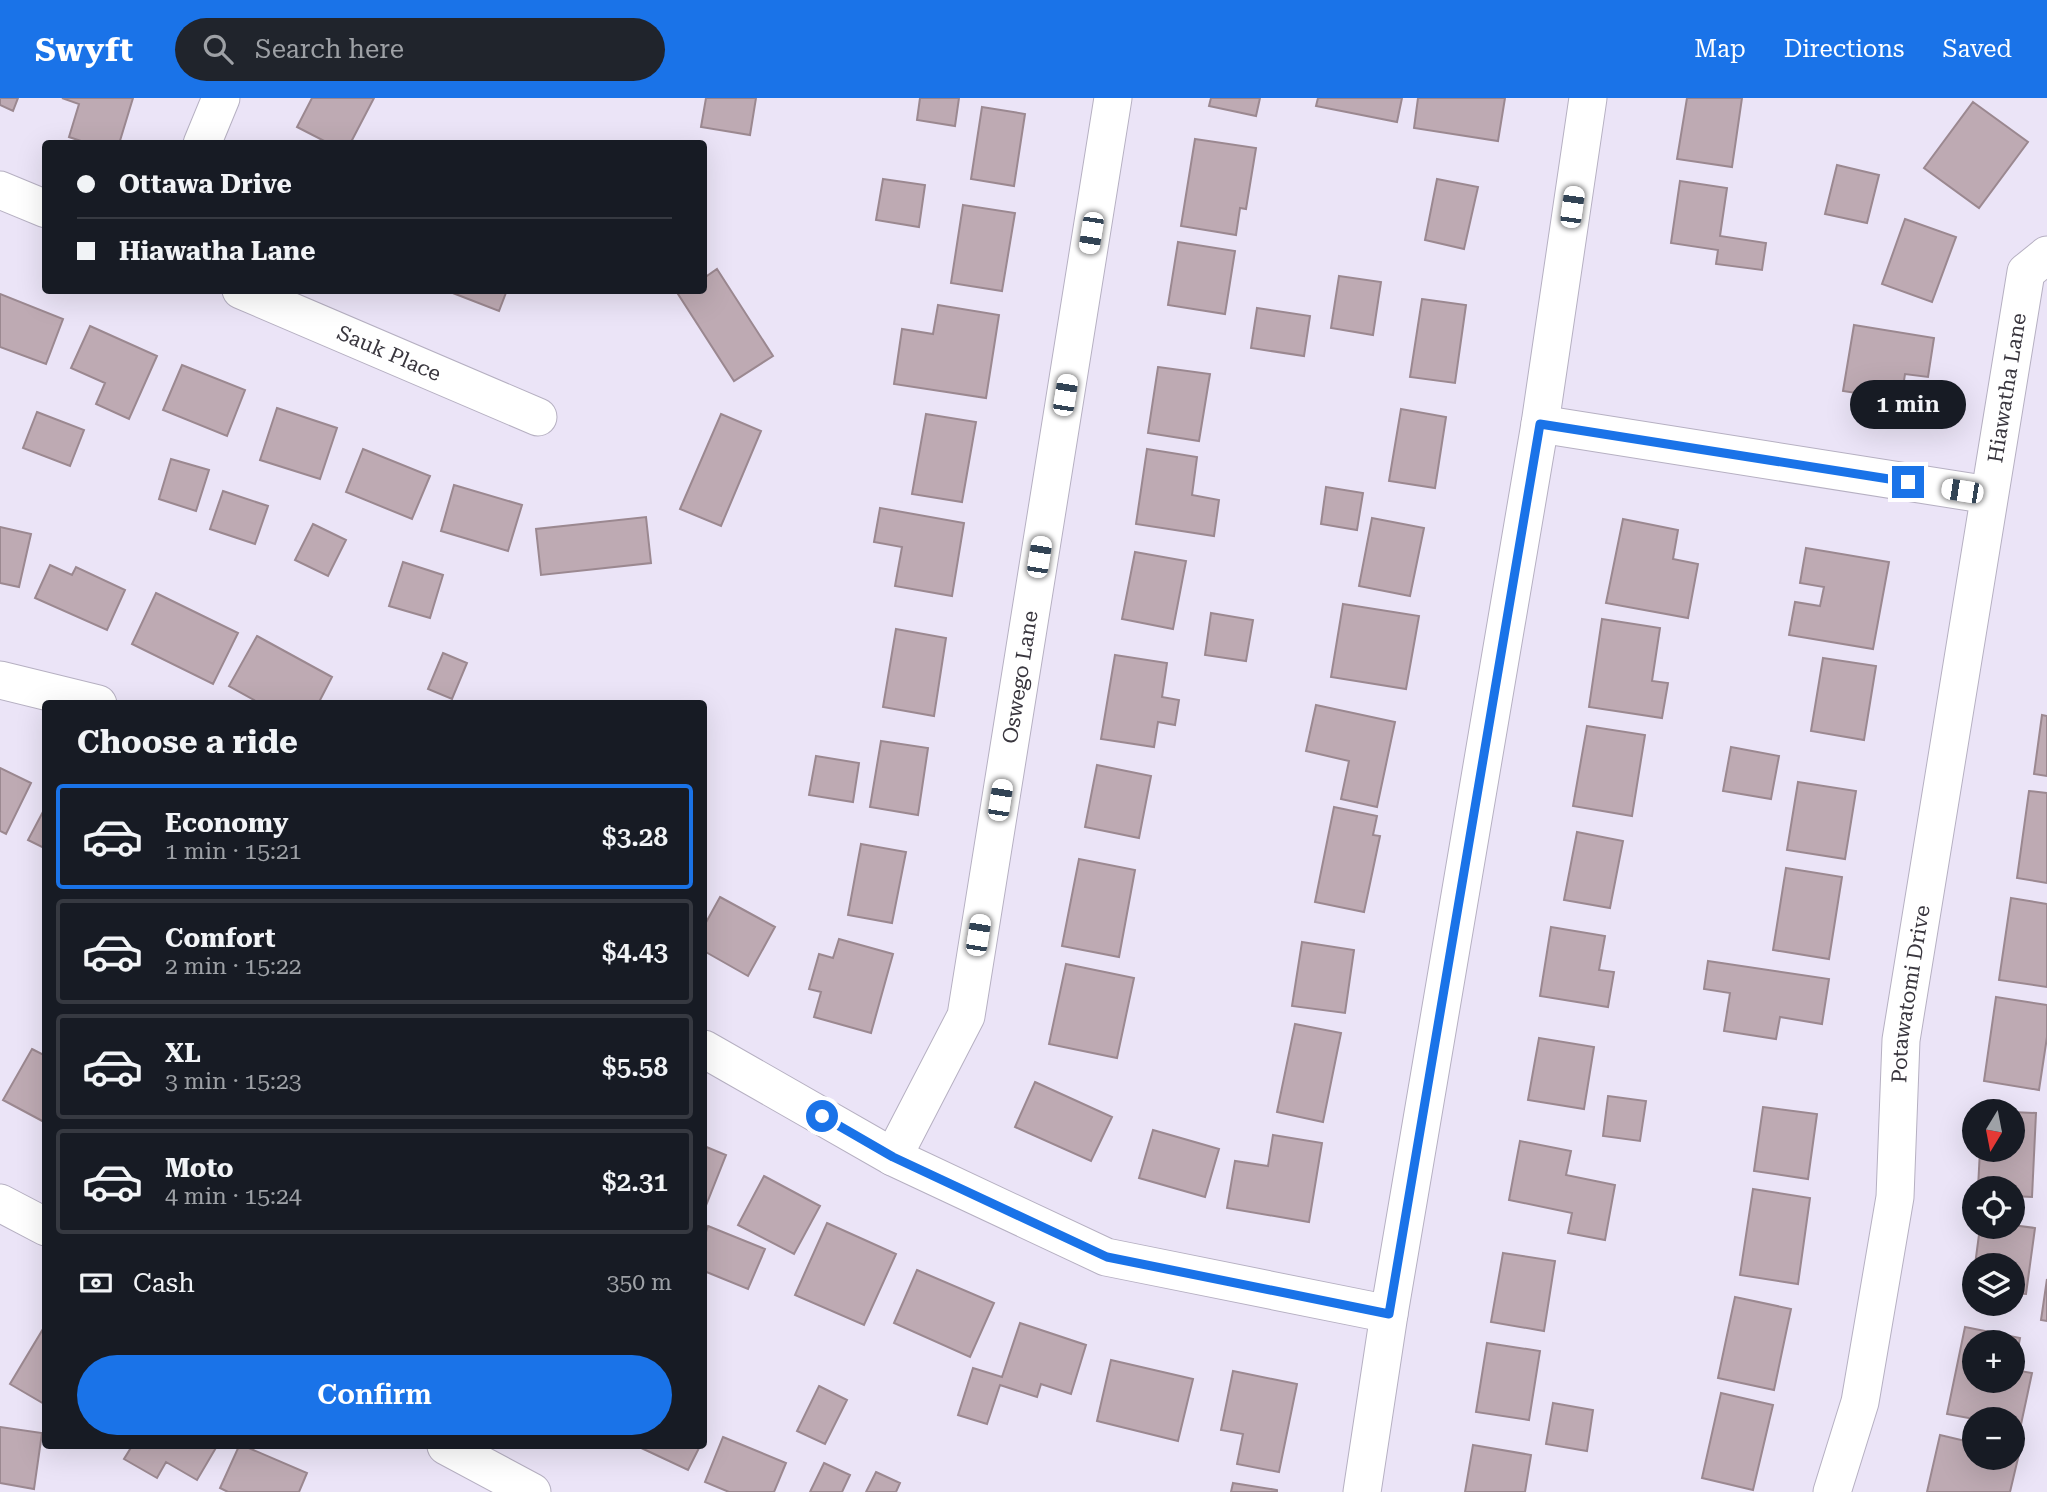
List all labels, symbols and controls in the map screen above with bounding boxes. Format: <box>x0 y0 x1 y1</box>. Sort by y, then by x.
search box <box>175 18 665 81</box>
text: Swyft <box>35 30 133 69</box>
icon: search <box>199 30 237 68</box>
text: Search here <box>255 34 404 64</box>
text: Map <box>1694 35 1746 63</box>
text: Directions <box>1784 35 1904 63</box>
text: Saved <box>1942 35 2012 63</box>
text: Ottawa Drive <box>119 169 292 199</box>
car <box>1559 185 1586 229</box>
car <box>1078 211 1105 255</box>
text: Hiawatha Lane <box>119 236 316 266</box>
street label: Hiawatha Lane <box>1983 311 2031 464</box>
street label: Sauk Place <box>333 321 445 386</box>
car <box>1052 373 1079 417</box>
callout: 1 min <box>1850 380 1966 430</box>
text: 1 min <box>1876 391 1940 418</box>
route end <box>1892 466 1924 498</box>
car <box>1940 477 1985 505</box>
car <box>1026 535 1053 579</box>
street label: Oswego Lane <box>998 609 1043 745</box>
text: Choose a ride <box>77 723 298 761</box>
car <box>987 778 1014 822</box>
icon: car <box>81 805 144 868</box>
text: Economy <box>165 808 288 838</box>
text: $3.28 <box>602 822 668 852</box>
text: 1 min · 15:21 <box>165 838 302 865</box>
street label: Potawatomi Drive <box>1887 903 1935 1084</box>
car <box>965 913 992 957</box>
icon: car <box>81 920 144 983</box>
text: Comfort <box>165 923 275 953</box>
text: $4.43 <box>602 937 668 967</box>
text: 2 min · 15:22 <box>165 953 302 980</box>
icon: car <box>81 1035 144 1098</box>
text: XL <box>165 1038 201 1068</box>
text: $5.58 <box>602 1052 668 1082</box>
text: 3 min · 15:23 <box>165 1068 302 1095</box>
north arrow <box>1962 1099 2025 1162</box>
map controls <box>1962 1099 2025 1470</box>
route start <box>806 1100 838 1132</box>
icon: car <box>81 1150 144 1213</box>
text: Moto <box>165 1153 234 1183</box>
text: $2.31 <box>602 1167 668 1197</box>
button: locate <box>1962 1176 2025 1239</box>
text: 4 min · 15:24 <box>165 1183 302 1210</box>
button: layers <box>1962 1253 2025 1316</box>
icon: cash <box>77 1264 115 1302</box>
text: Cash <box>133 1268 195 1298</box>
text: 350 m <box>607 1269 672 1296</box>
button: + <box>1962 1330 2025 1393</box>
button: Confirm <box>77 1355 672 1435</box>
button: − <box>1962 1407 2025 1470</box>

